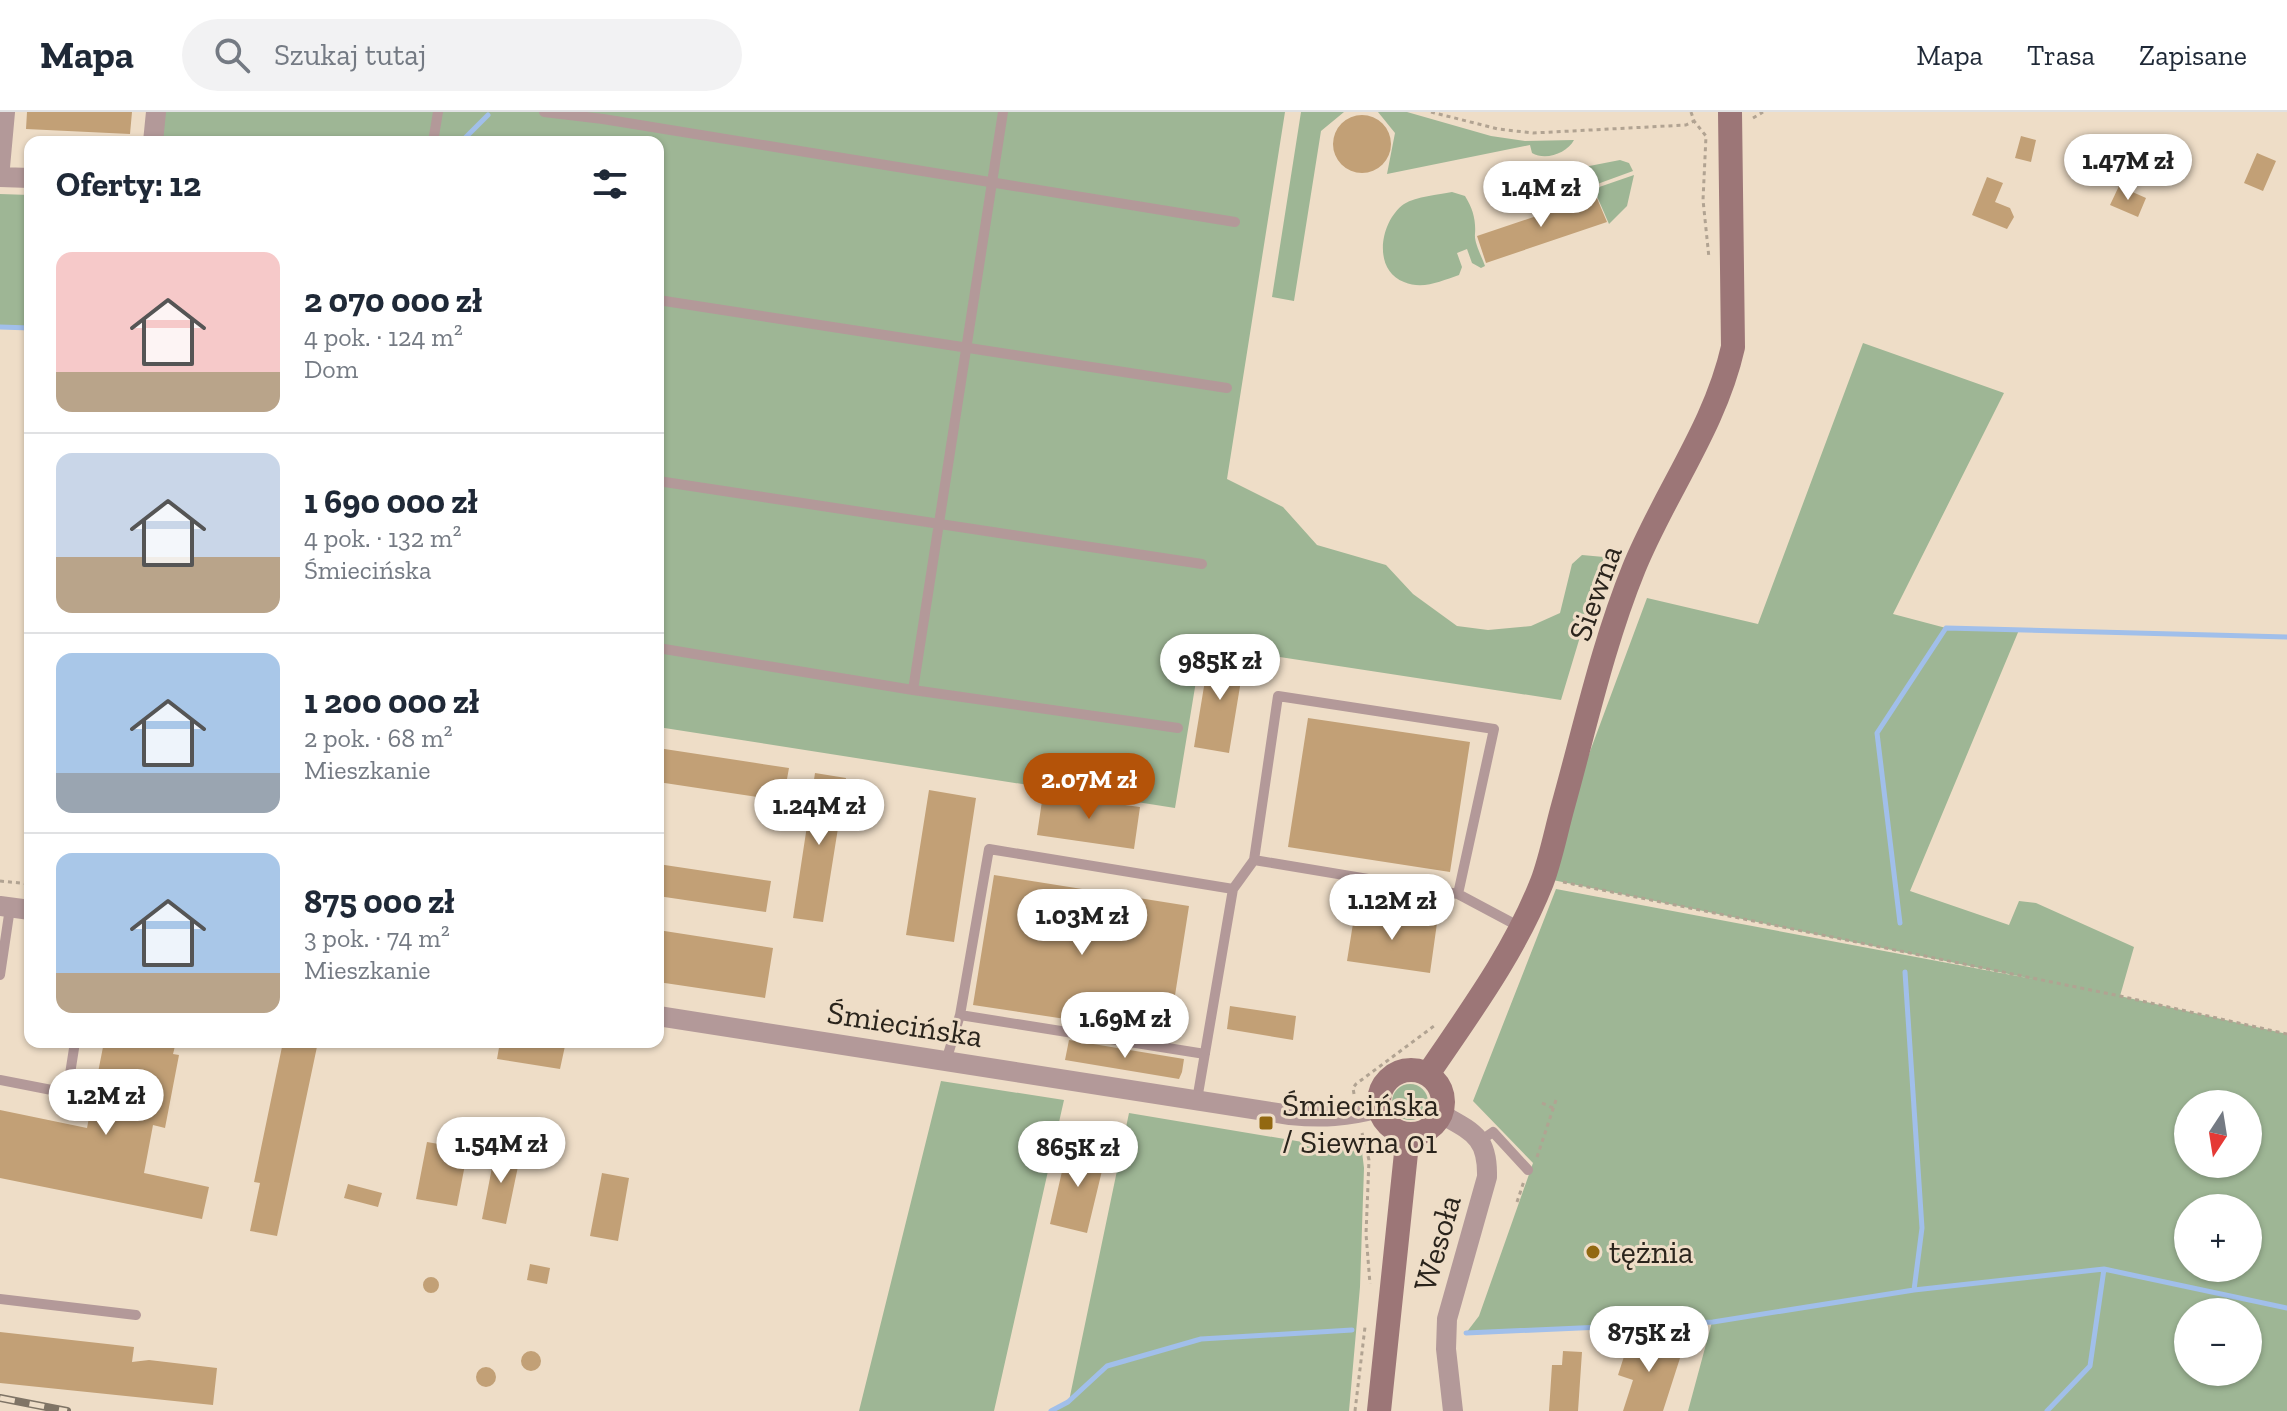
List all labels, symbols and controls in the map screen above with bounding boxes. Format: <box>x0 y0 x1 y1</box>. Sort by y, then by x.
search box <box>182 19 742 91</box>
text: Mapa <box>40 32 134 78</box>
icon: search <box>210 33 254 77</box>
text: Szukaj tutaj <box>274 37 426 73</box>
text: Mapa <box>1916 39 1983 72</box>
text: Trasa <box>2027 39 2095 72</box>
text: Zapisane <box>2139 39 2247 72</box>
pin: 1.47M zł <box>2045 134 2211 202</box>
text: 1.47M zł <box>2082 144 2174 176</box>
pin: 1.4M zł <box>1467 161 1615 229</box>
icon: filters <box>588 162 632 206</box>
text: Oferty: 12 <box>56 164 201 205</box>
text: 1.4M zł <box>1501 171 1581 203</box>
text: 2 070 000 zł <box>304 280 482 321</box>
icon: home <box>120 284 216 380</box>
text: 4 pok. · 124 m² <box>304 321 463 353</box>
text: Dom <box>304 353 358 385</box>
text: 1 690 000 zł <box>304 481 478 522</box>
icon: home <box>120 485 216 581</box>
text: 4 pok. · 132 m² <box>304 522 462 554</box>
street label: Siewna <box>1560 540 1630 646</box>
text: Śmiecińska <box>304 554 431 586</box>
pin: 985K zł <box>1146 634 1294 702</box>
text: 985K zł <box>1178 644 1262 676</box>
text: 1 200 000 zł <box>304 681 479 722</box>
icon: home <box>120 685 216 781</box>
text: 2 pok. · 68 m² <box>304 722 453 754</box>
pin: 2.07M zł <box>1006 753 1172 821</box>
text: Mieszkanie <box>304 754 430 786</box>
text: 2.07M zł <box>1041 763 1137 795</box>
pin: 1.24M zł <box>736 779 902 847</box>
text: 1.24M zł <box>772 789 866 821</box>
pin: 1.12M zł <box>1309 874 1475 942</box>
text: 875 000 zł <box>304 881 455 922</box>
text: 1.12M zł <box>1347 884 1437 916</box>
icon: home <box>120 885 216 981</box>
pin: 1.03M zł <box>999 889 1165 957</box>
text: 1.03M zł <box>1035 899 1129 931</box>
text: 3 pok. · 74 m² <box>304 922 450 954</box>
text: Mieszkanie <box>304 954 430 986</box>
pin: 1.69M zł <box>1042 992 1208 1060</box>
street label: Śmiecińska <box>825 993 985 1055</box>
text: 1.69M zł <box>1079 1002 1171 1034</box>
pin: 1.2M zł <box>32 1069 180 1137</box>
text: 1.2M zł <box>67 1079 145 1111</box>
place label: Śmiecińska / Siewna 01 <box>1282 1086 1439 1161</box>
north arrow <box>2174 1090 2262 1178</box>
map controls <box>2174 1090 2262 1386</box>
marker: Śmiecińska / Siewna 01 <box>1257 1114 1275 1132</box>
pin: 1.54M zł <box>418 1117 584 1185</box>
pin: 865K zł <box>1004 1121 1152 1189</box>
text: 1.54M zł <box>454 1127 548 1159</box>
text: 865K zł <box>1036 1131 1120 1163</box>
street label: Wesoła <box>1405 1191 1469 1295</box>
button: + <box>2174 1194 2262 1282</box>
place label: tężnia <box>1609 1233 1694 1271</box>
marker: tężnia <box>1584 1243 1602 1261</box>
button: − <box>2174 1298 2262 1386</box>
pin: 875K zł <box>1575 1306 1723 1374</box>
text: 875K zł <box>1608 1316 1690 1348</box>

